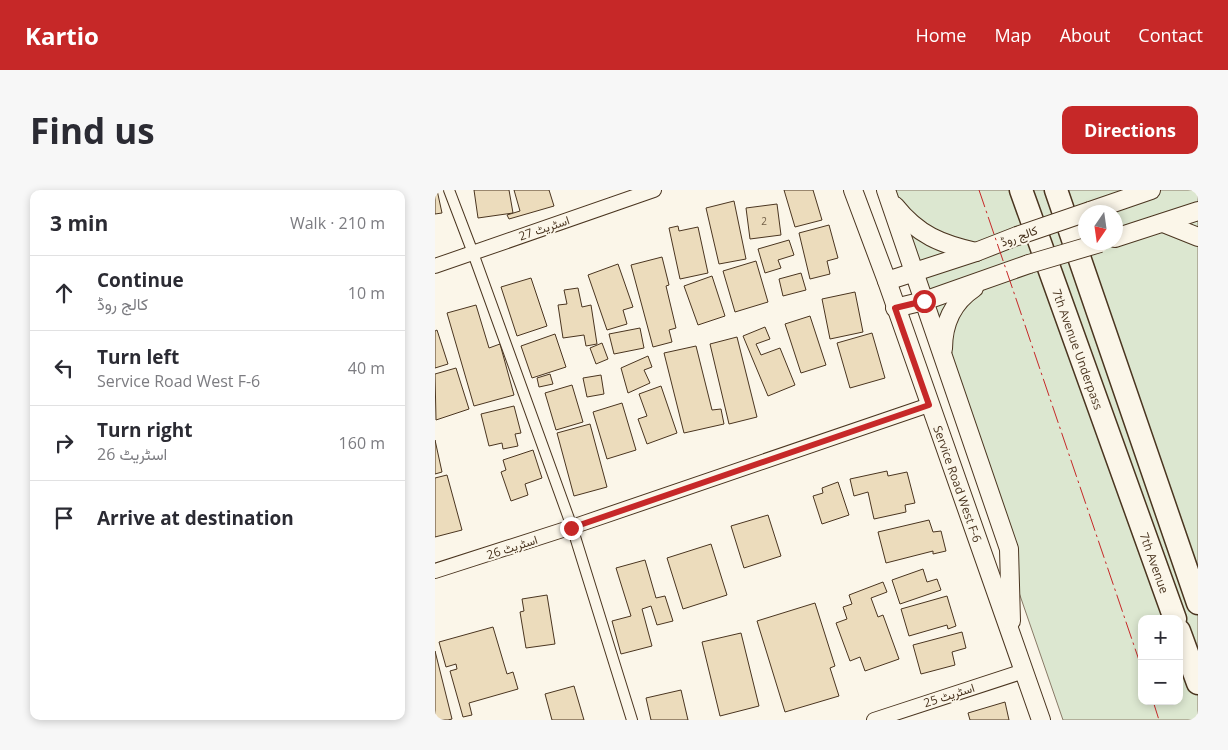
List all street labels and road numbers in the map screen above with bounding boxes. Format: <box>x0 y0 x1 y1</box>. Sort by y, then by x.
street label: اسٹریٹ 27 <box>516 211 572 245</box>
street label: کالج روڈ <box>998 221 1040 251</box>
street label: 7th Avenue Underpass <box>1049 286 1108 412</box>
street label: Service Road West F-6 <box>930 423 986 545</box>
street label: 7th Avenue <box>1136 530 1174 596</box>
street label: اسٹریٹ 26 <box>484 531 540 563</box>
street label: اسٹریٹ 25 <box>921 679 977 711</box>

